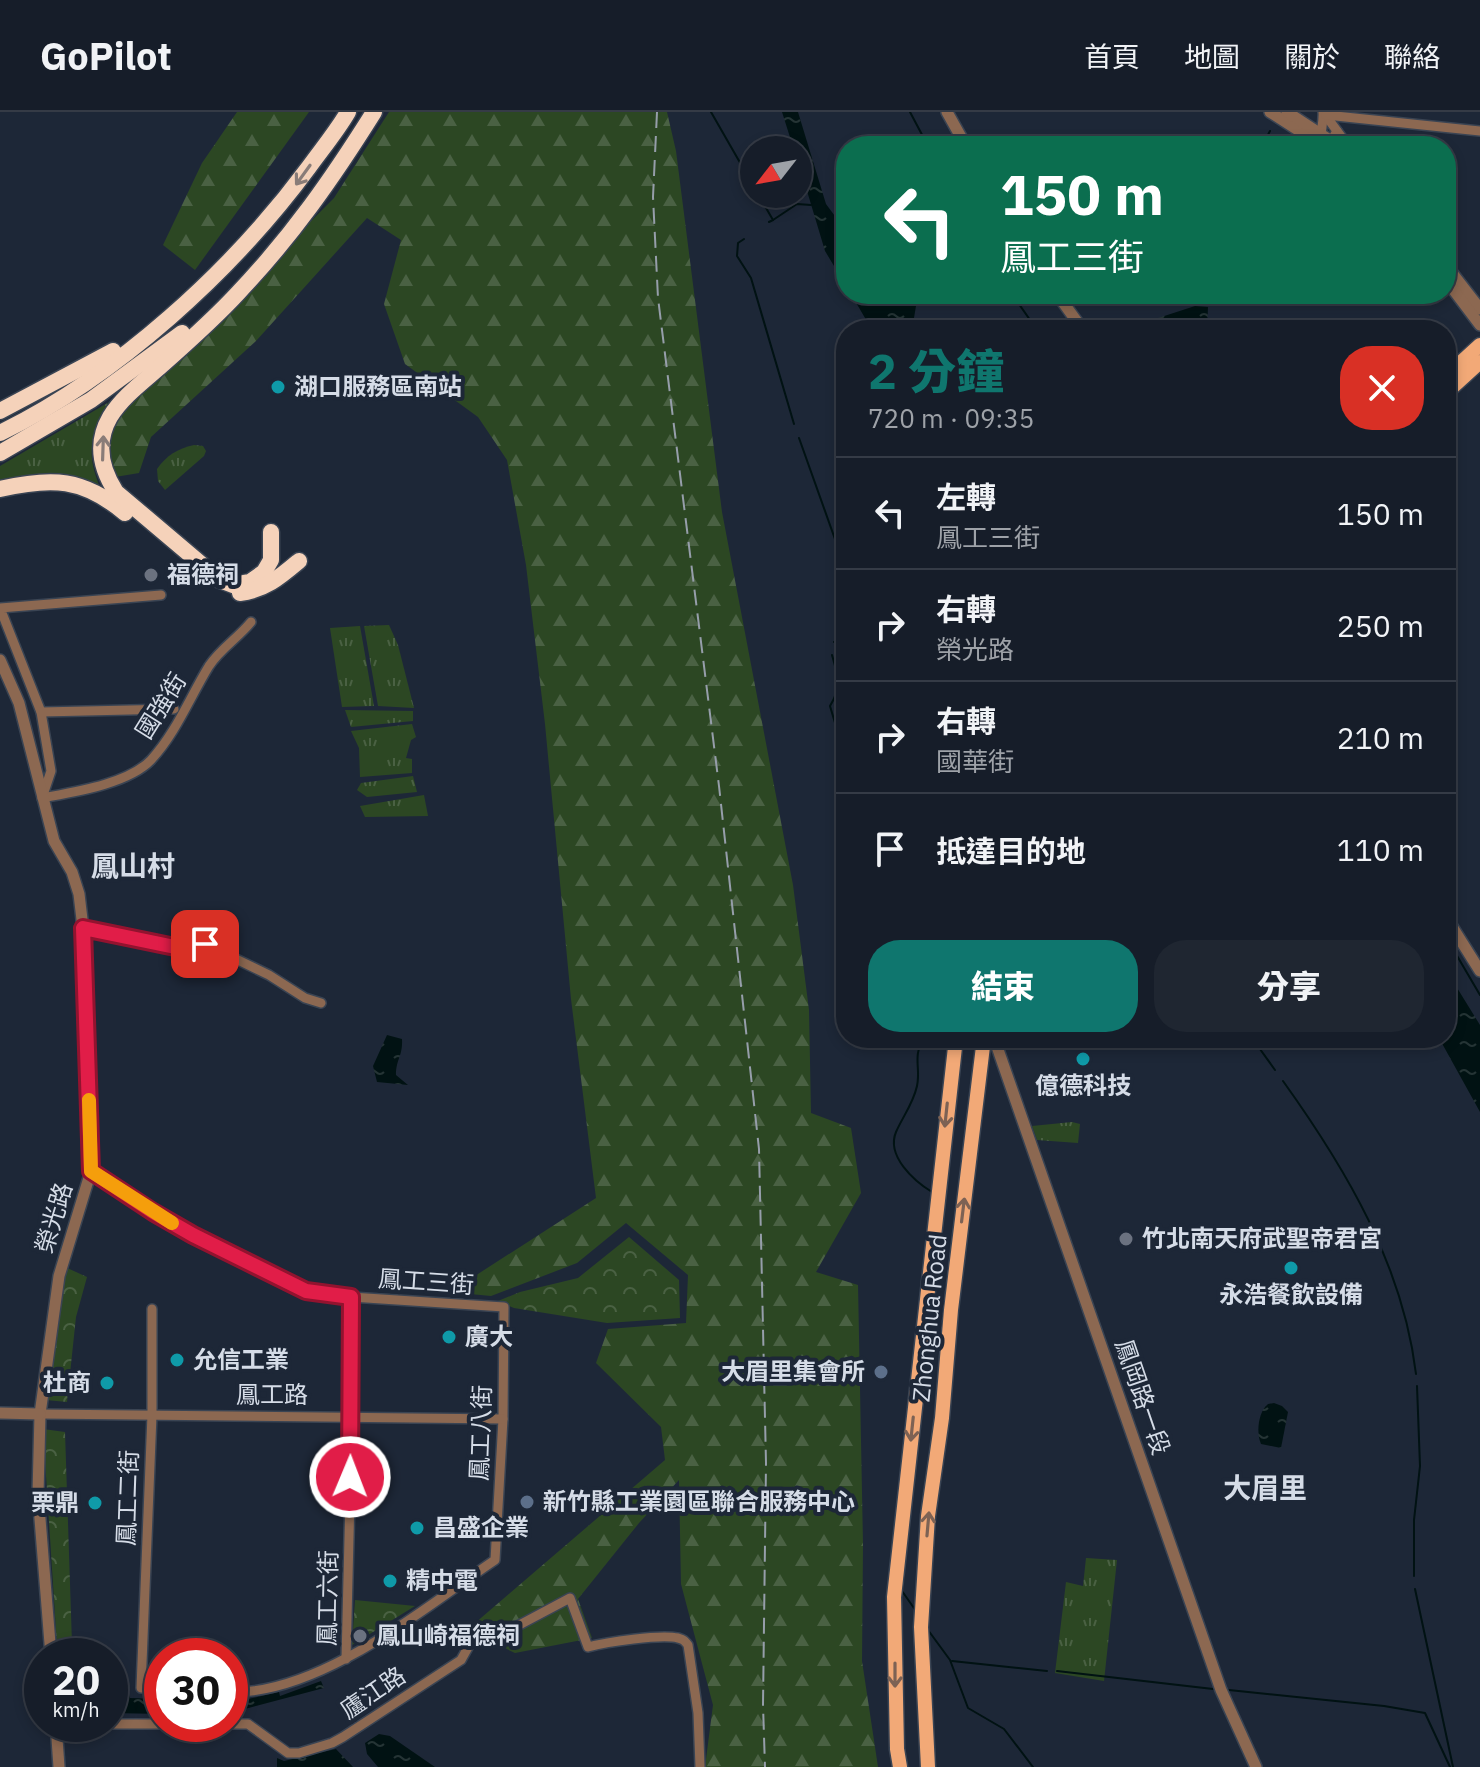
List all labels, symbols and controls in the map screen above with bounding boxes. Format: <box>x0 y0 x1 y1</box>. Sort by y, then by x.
text: GoPilot <box>40 31 172 80</box>
text: 首頁 <box>1084 38 1140 75</box>
text: 地圖 <box>1184 38 1240 75</box>
text: 關於 <box>1284 38 1340 75</box>
text: 聯絡 <box>1384 38 1440 75</box>
north arrow <box>740 136 812 208</box>
map controls <box>740 136 812 208</box>
text: 150 m <box>1000 158 1164 230</box>
one-way arrow <box>294 164 311 186</box>
icon: left <box>868 168 972 272</box>
text: 鳳工三街 <box>1000 233 1144 280</box>
text: 2 分鐘 <box>868 340 1004 402</box>
button: close <box>1340 346 1424 430</box>
place label: 湖口服務區南站 <box>294 370 462 402</box>
marker: 湖口服務區南站 <box>269 378 287 396</box>
text: 720 m · 09:35 <box>868 401 1034 435</box>
one-way arrow <box>95 435 110 462</box>
text: 左轉 <box>936 477 996 516</box>
icon: left <box>868 491 912 535</box>
text: 150 m <box>1337 494 1424 533</box>
text: 鳳工三街 <box>936 520 1040 554</box>
place label: 福德祠 <box>167 558 239 590</box>
marker: 福德祠 <box>142 566 160 584</box>
text: 右轉 <box>936 589 996 628</box>
icon: right <box>868 603 912 647</box>
text: 250 m <box>1337 606 1424 645</box>
text: 榮光路 <box>936 632 1014 666</box>
street label: 國強街 <box>128 666 193 744</box>
text: 右轉 <box>936 701 996 740</box>
icon: right <box>868 715 912 759</box>
text: 210 m <box>1337 718 1424 757</box>
text: 國華街 <box>936 744 1014 778</box>
icon: arrive <box>868 827 912 871</box>
text: 110 m <box>1337 830 1424 869</box>
text: 抵達目的地 <box>936 831 1086 870</box>
district label: 鳳山村 <box>91 847 175 884</box>
pin <box>171 910 239 978</box>
icon: arrive <box>183 922 227 966</box>
button: 結束 <box>868 940 1138 1032</box>
button: 分享 <box>1154 940 1424 1032</box>
marker: 億德科技 <box>1074 1050 1092 1068</box>
place label: 億德科技 <box>1035 1069 1131 1101</box>
one-way arrow <box>939 1101 954 1128</box>
street label: 榮光路 <box>27 1179 79 1257</box>
one-way arrow <box>956 1197 971 1224</box>
place label: 竹北南天府武聖帝君宮 <box>1142 1222 1382 1254</box>
marker: 竹北南天府武聖帝君宮 <box>1117 1230 1135 1248</box>
street label: Zhonghua Road <box>904 1233 954 1403</box>
marker: 永浩餐飲設備 <box>1282 1259 1300 1277</box>
street label: 鳳工三街 <box>377 1262 475 1300</box>
place label: 永浩餐飲設備 <box>1219 1278 1363 1310</box>
place label: 廣大 <box>465 1320 513 1352</box>
marker: 廣大 <box>440 1328 458 1346</box>
street label: 鳳岡路一段 <box>1108 1335 1178 1459</box>
place label: 允信工業 <box>193 1343 289 1375</box>
marker: 允信工業 <box>168 1351 186 1369</box>
place label: 大眉里集會所 <box>721 1355 865 1387</box>
marker: 大眉里集會所 <box>872 1363 890 1381</box>
place label: 杜商 <box>43 1366 91 1398</box>
marker: 杜商 <box>98 1374 116 1392</box>
street label: 鳳工路 <box>236 1378 308 1410</box>
street label: 鳳工八街 <box>462 1384 498 1481</box>
one-way arrow <box>904 1415 919 1442</box>
position arrow <box>308 1435 392 1519</box>
street label: 鳳工二街 <box>109 1449 145 1546</box>
district label: 大眉里 <box>1223 1469 1307 1506</box>
place label: 新竹縣工業園區聯合服務中心 <box>543 1485 855 1517</box>
place label: 栗鼎 <box>31 1486 79 1518</box>
marker: 新竹縣工業園區聯合服務中心 <box>518 1493 536 1511</box>
marker: 栗鼎 <box>86 1494 104 1512</box>
place label: 昌盛企業 <box>433 1511 529 1543</box>
one-way arrow <box>921 1511 936 1538</box>
marker: 昌盛企業 <box>408 1519 426 1537</box>
street label: 鳳工六街 <box>310 1550 344 1646</box>
place label: 精中電 <box>406 1564 478 1596</box>
marker: 精中電 <box>381 1572 399 1590</box>
place label: 鳳山崎福德祠 <box>376 1619 520 1651</box>
marker: 鳳山崎福德祠 <box>351 1627 369 1645</box>
speed limit sign: 30 <box>144 1638 248 1742</box>
text: 20 <box>52 1654 100 1706</box>
street label: 廬江路 <box>334 1659 411 1726</box>
one-way arrow <box>887 1661 903 1688</box>
text: km/h <box>52 1696 100 1723</box>

